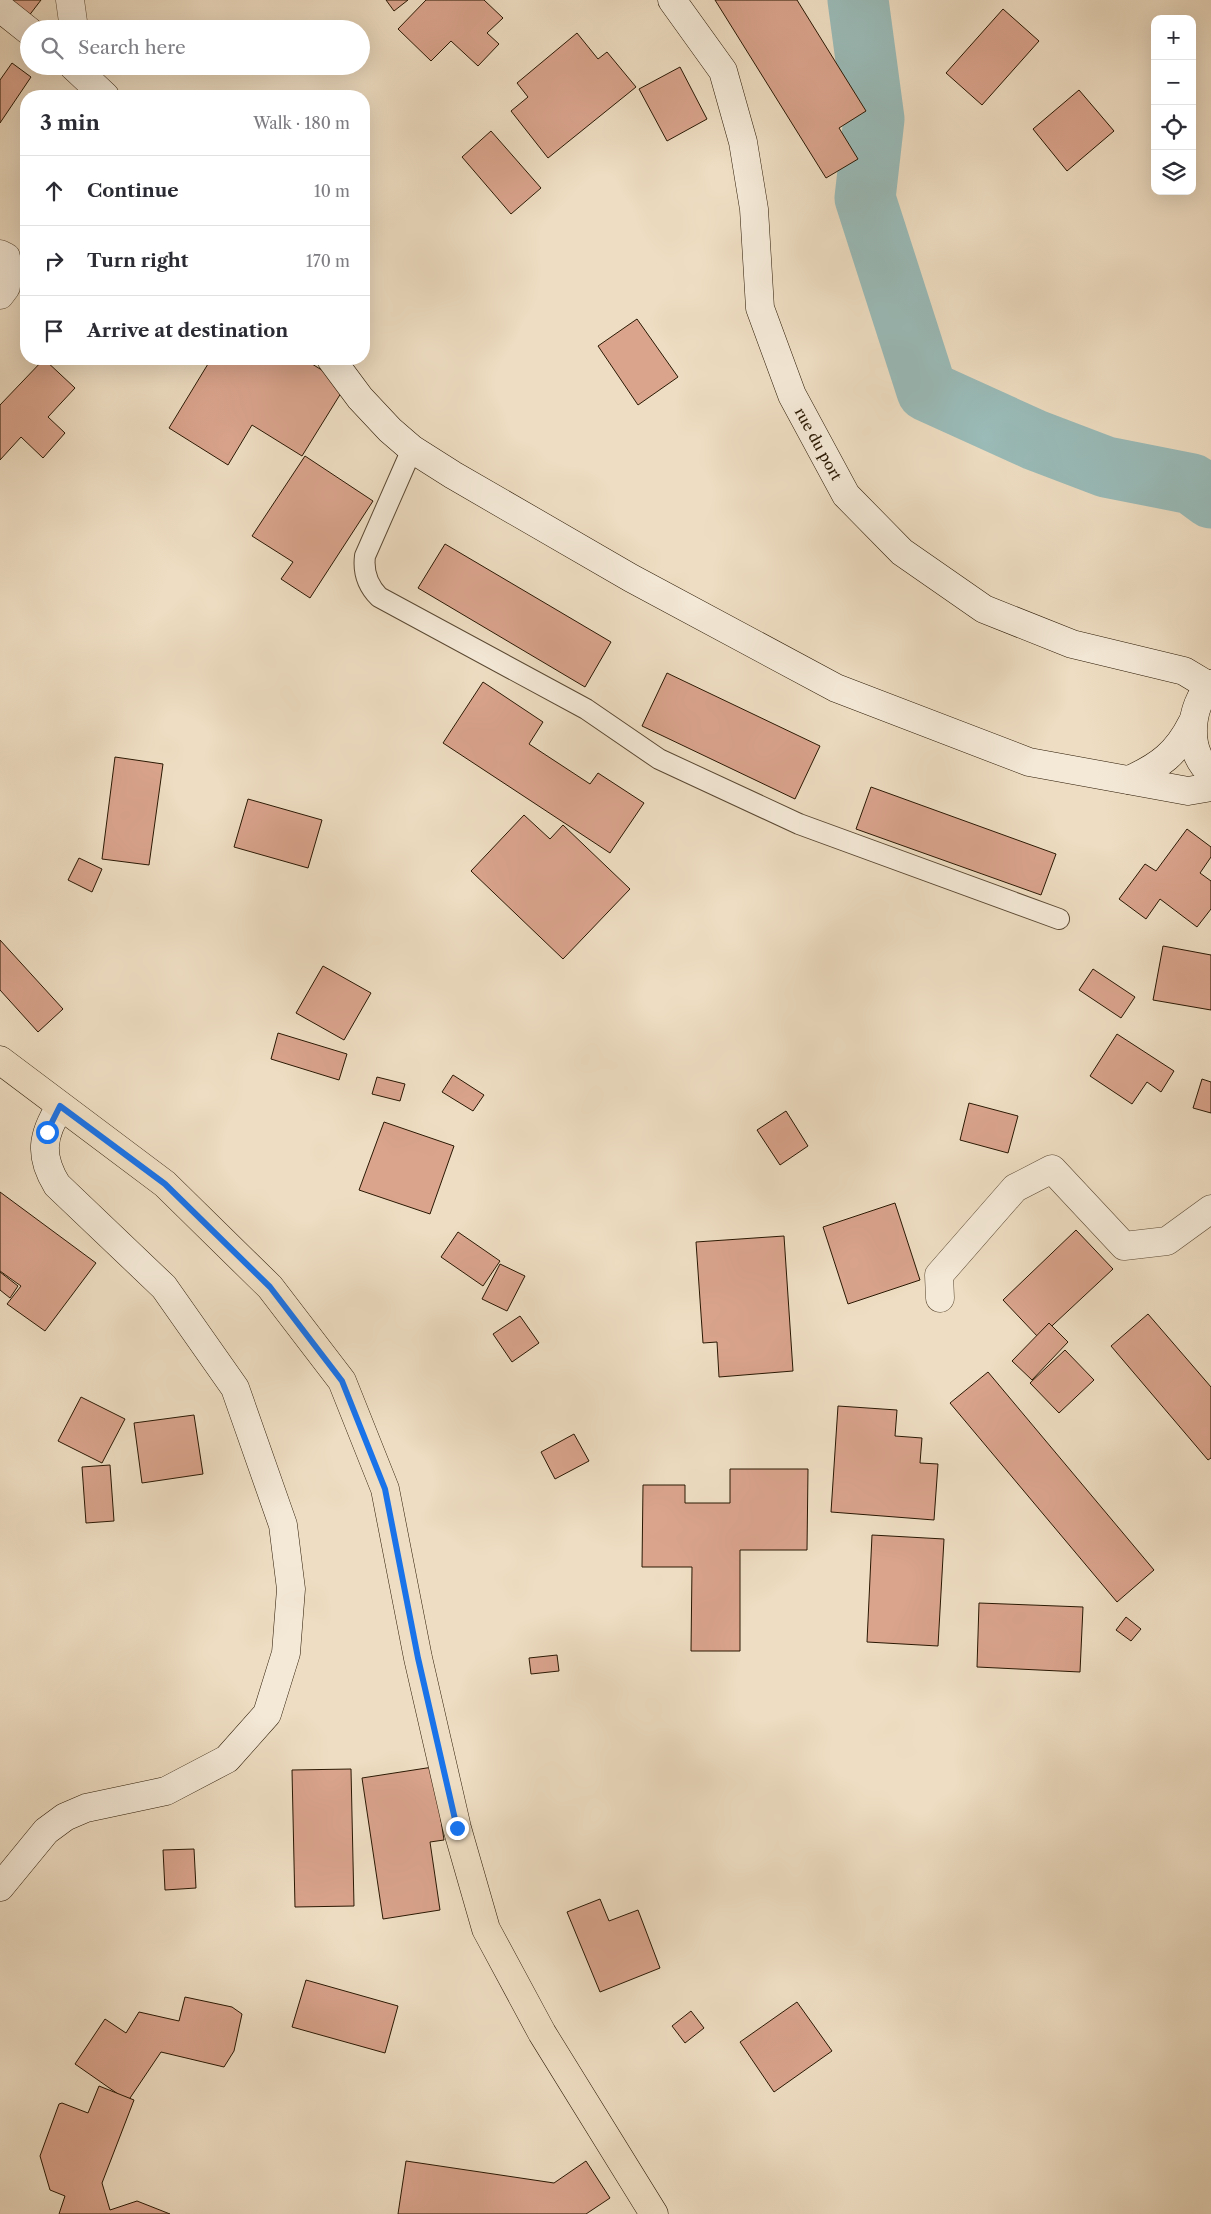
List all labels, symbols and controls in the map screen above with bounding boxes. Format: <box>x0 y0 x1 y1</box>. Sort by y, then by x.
map controls <box>1151 15 1196 195</box>
button: + <box>1151 15 1196 60</box>
search box <box>20 20 370 75</box>
icon: search <box>38 34 66 62</box>
text: Search here <box>78 36 186 59</box>
button: − <box>1151 60 1196 105</box>
button: locate <box>1151 105 1196 150</box>
text: 3 min <box>40 110 100 135</box>
text: Walk · 180 m <box>253 113 350 133</box>
button: layers <box>1151 150 1196 195</box>
icon: ahead <box>40 177 68 205</box>
text: Continue <box>87 179 179 202</box>
text: 10 m <box>314 181 350 201</box>
icon: right <box>40 247 68 275</box>
text: Turn right <box>87 249 188 272</box>
text: 170 m <box>306 251 350 271</box>
icon: arrive <box>40 317 68 345</box>
text: Arrive at destination <box>87 319 288 342</box>
street label: rue du port <box>791 404 847 484</box>
route start <box>36 1121 59 1144</box>
route end <box>446 1817 469 1840</box>

